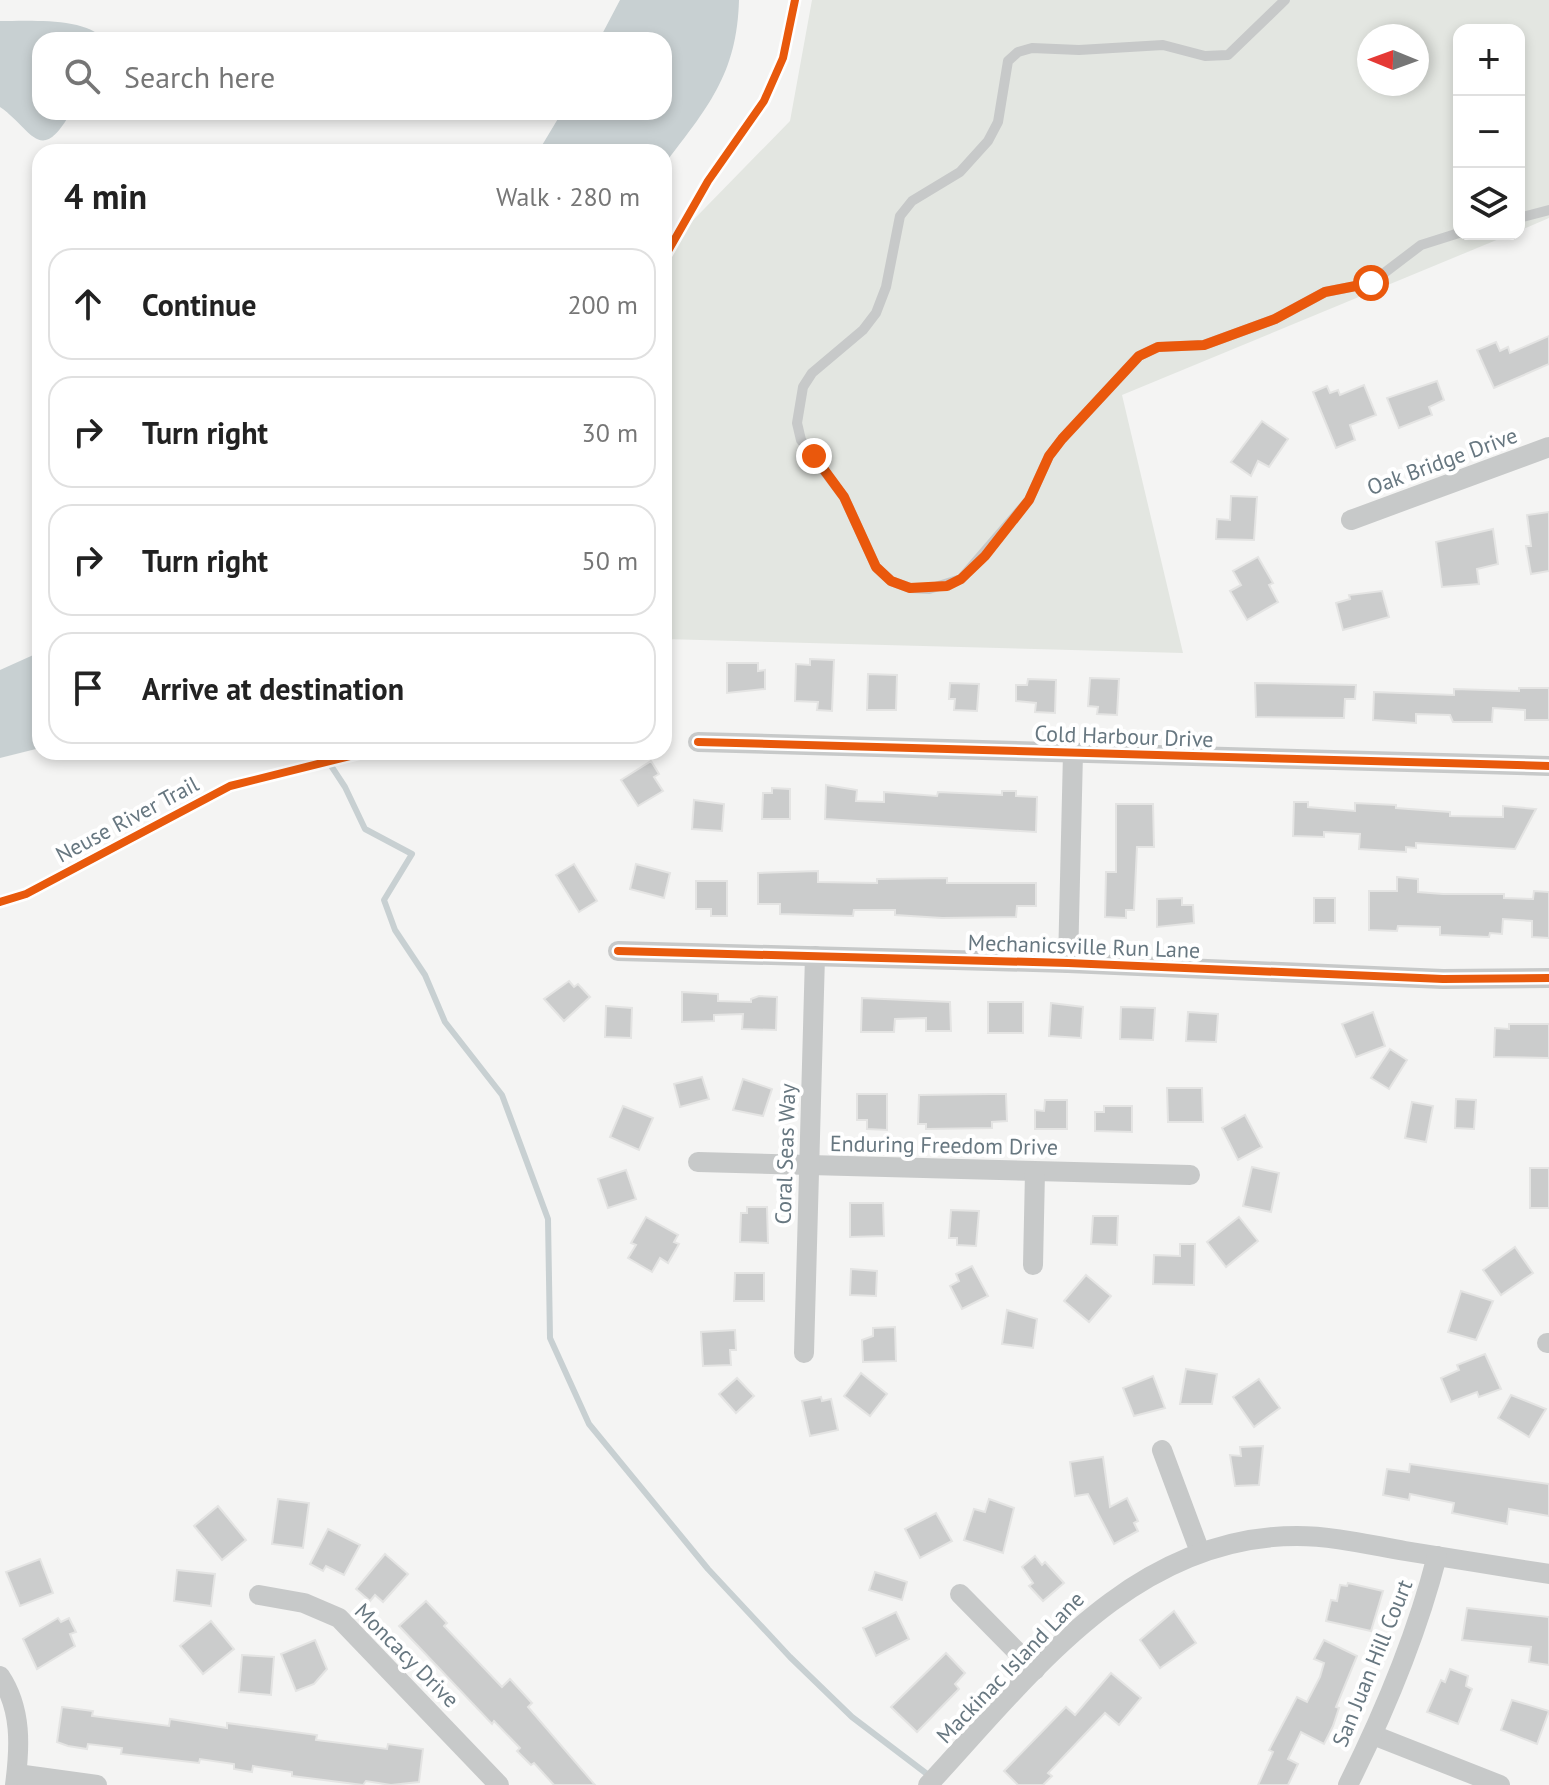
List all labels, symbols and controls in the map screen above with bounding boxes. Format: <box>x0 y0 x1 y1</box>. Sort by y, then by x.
north arrow <box>1357 24 1429 96</box>
map controls <box>1453 24 1525 240</box>
button: + <box>1453 24 1525 96</box>
search box <box>32 32 672 120</box>
icon: search <box>60 54 104 98</box>
text: Search here <box>124 57 275 96</box>
button: − <box>1453 96 1525 168</box>
button: layers <box>1453 168 1525 240</box>
text: 4 min <box>64 174 147 218</box>
text: Walk · 280 m <box>496 180 640 213</box>
route start <box>1353 265 1389 301</box>
icon: ahead <box>66 282 110 326</box>
text: Continue <box>142 285 256 324</box>
text: 200 m <box>567 288 638 321</box>
icon: right <box>66 410 110 454</box>
text: Turn right <box>142 413 268 452</box>
text: 30 m <box>582 416 638 449</box>
street label: Oak Bridge Drive <box>1363 421 1521 501</box>
route end <box>796 438 832 474</box>
icon: right <box>66 538 110 582</box>
text: Turn right <box>142 541 268 580</box>
text: 50 m <box>582 544 638 577</box>
icon: arrive <box>66 666 110 710</box>
text: Arrive at destination <box>142 669 404 708</box>
street label: Cold Harbour Drive <box>1034 719 1214 753</box>
street label: Neuse River Trail <box>51 769 204 868</box>
street label: Mechanicsville Run Lane <box>967 928 1201 964</box>
street label: Coral Seas Way <box>769 1082 801 1225</box>
street label: Enduring Freedom Drive <box>830 1129 1058 1161</box>
street label: San Juan Hill Court <box>1326 1575 1419 1751</box>
street label: Mackinac Island Lane <box>930 1585 1090 1749</box>
street label: Moncacy Drive <box>349 1597 465 1713</box>

